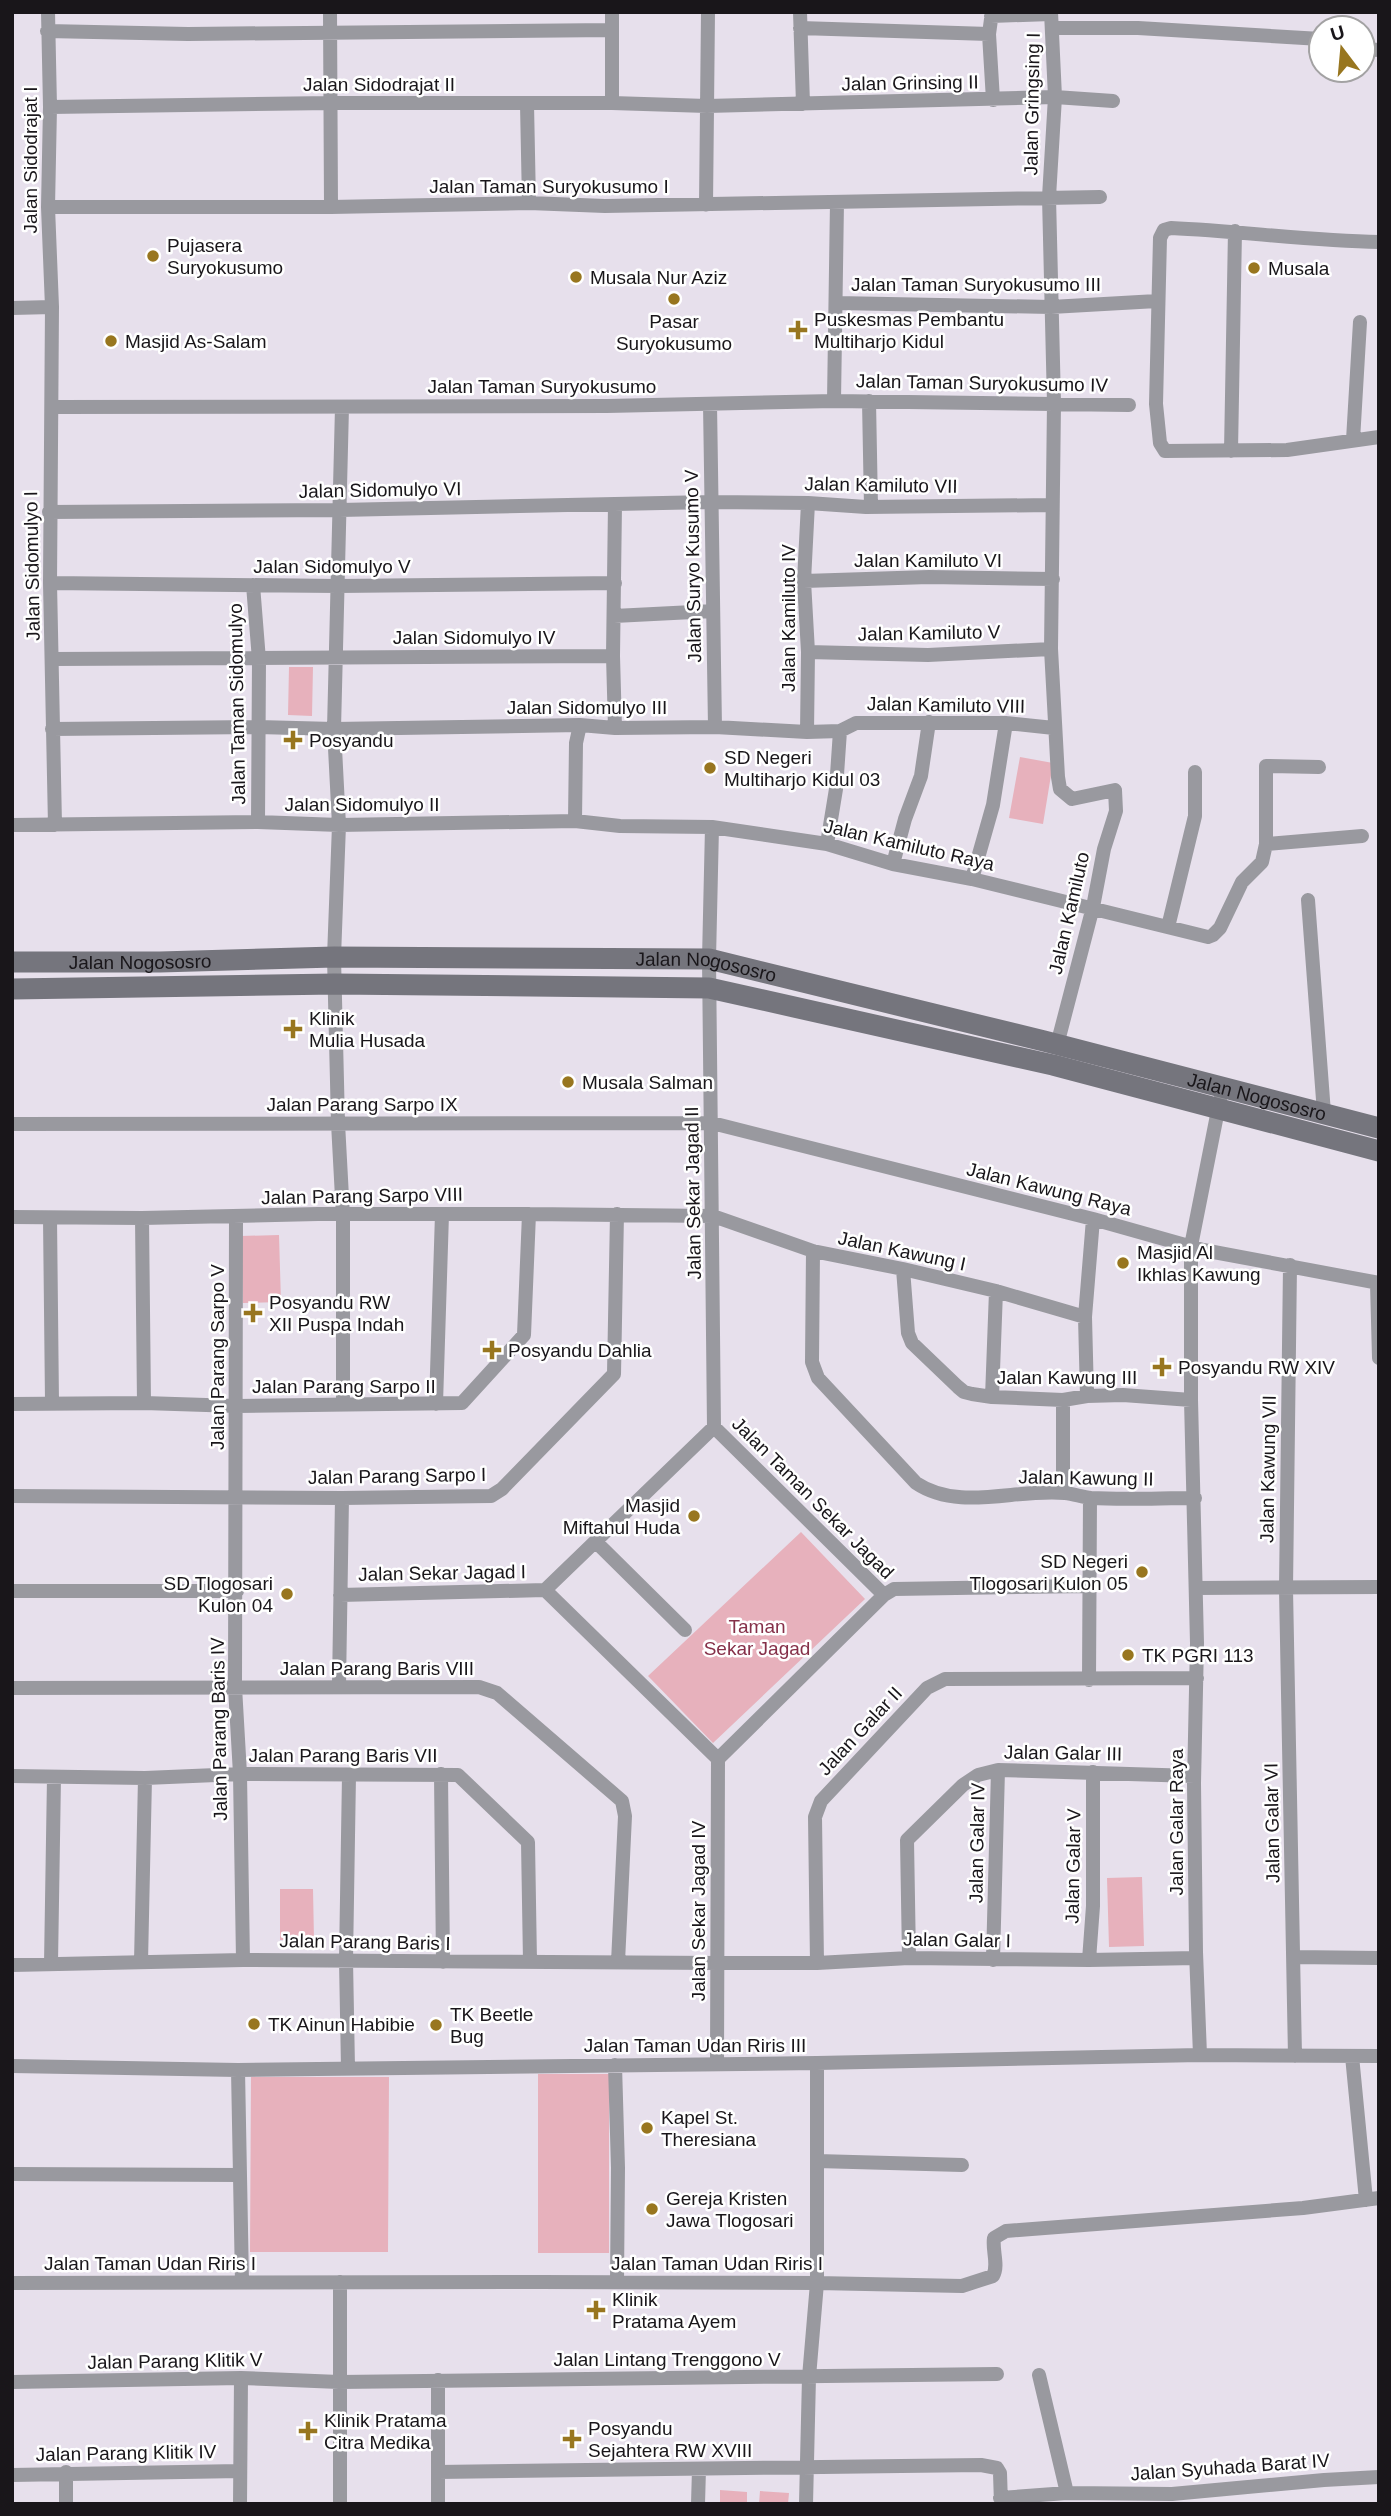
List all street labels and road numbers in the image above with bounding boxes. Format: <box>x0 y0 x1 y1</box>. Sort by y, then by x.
street label: Jalan Gringsing I <box>1020 33 1044 175</box>
street label: Jalan Grinsing II <box>841 71 979 95</box>
street label: Jalan Sidodrajat II <box>303 74 455 95</box>
street label: Jalan Sidodrajat I <box>20 87 41 233</box>
street label: Jalan Taman Suryokusumo I <box>429 176 669 197</box>
street label: Jalan Taman Suryokusumo III <box>851 274 1101 295</box>
street label: Jalan Taman Suryokusumo IV <box>856 370 1109 396</box>
street label: Jalan Taman Suryokusumo <box>428 376 656 397</box>
street label: Jalan Suryo Kusumo V <box>681 469 705 663</box>
street label: Jalan Kamiluto VII <box>804 473 958 497</box>
street label: Jalan Sidomulyo VI <box>299 478 461 502</box>
street label: Jalan Sidomulyo I <box>20 491 44 641</box>
street label: Jalan Kamiluto IV <box>778 544 799 692</box>
street label: Jalan Kamiluto VI <box>854 550 1002 571</box>
street label: Jalan Sidomulyo V <box>253 556 411 577</box>
street label: Jalan Taman Sidomulyo <box>225 603 249 805</box>
street label: Jalan Kamiluto V <box>858 621 1001 645</box>
street label: Jalan Sidomulyo IV <box>393 627 556 648</box>
street label: Jalan Kamiluto VIII <box>867 693 1025 717</box>
street label: Jalan Sidomulyo III <box>507 697 667 718</box>
street label: Jalan Sidomulyo II <box>284 794 440 815</box>
street label: Jalan Kamiluto Raya <box>822 815 997 875</box>
street label: Jalan Kamiluto <box>1045 850 1093 976</box>
street label: Jalan Nogososro <box>636 948 779 986</box>
street label: Jalan Nogososro <box>69 950 212 973</box>
street label: Jalan Nogososro <box>1185 1068 1329 1124</box>
street label: Jalan Parang Sarpo IX <box>266 1094 458 1115</box>
street label: Jalan Sekar Jagad II <box>681 1106 705 1280</box>
street label: Jalan Kawung Raya <box>964 1158 1134 1220</box>
street label: Jalan Parang Sarpo VIII <box>261 1184 463 1208</box>
street label: Jalan Kawung I <box>836 1227 968 1275</box>
street label: Jalan Parang Sarpo V <box>207 1264 228 1450</box>
street label: Jalan Kawung III <box>997 1367 1137 1388</box>
street label: Jalan Parang Sarpo II <box>252 1376 436 1397</box>
street label: Jalan Kawung VII <box>1256 1395 1280 1543</box>
street label: Jalan Taman Sekar Jagad <box>728 1413 898 1583</box>
street label: Jalan Parang Sarpo I <box>308 1464 486 1488</box>
street label: Jalan Kawung II <box>1018 1466 1154 1490</box>
street label: Jalan Sekar Jagad I <box>358 1561 526 1585</box>
street label: Jalan Parang Baris IV <box>207 1637 231 1821</box>
street label: Jalan Parang Baris VIII <box>280 1658 474 1679</box>
street label: Jalan Galar II <box>814 1683 906 1779</box>
street label: Jalan Galar III <box>1004 1741 1122 1765</box>
street label: Jalan Parang Baris VII <box>248 1745 438 1766</box>
street label: Jalan Galar Raya <box>1166 1748 1187 1895</box>
street label: Jalan Galar VI <box>1260 1763 1284 1883</box>
street label: Jalan Galar IV <box>965 1782 989 1903</box>
street label: Jalan Galar V <box>1061 1808 1085 1924</box>
street label: Jalan Sekar Jagad IV <box>688 1820 709 2001</box>
street label: Jalan Galar I <box>903 1929 1011 1951</box>
street label: Jalan Parang Baris I <box>279 1930 451 1954</box>
street label: Jalan Taman Udan Riris III <box>584 2035 806 2056</box>
street label: Jalan Taman Udan Riris I <box>44 2253 256 2274</box>
street label: Jalan Taman Udan Riris I <box>611 2253 823 2274</box>
street label: Jalan Parang Klitik V <box>87 2349 263 2373</box>
street label: Jalan Lintang Trenggono V <box>553 2349 781 2370</box>
street label: Jalan Parang Klitik IV <box>36 2441 217 2465</box>
street label: Jalan Syuhada Barat IV <box>1130 2450 1331 2484</box>

